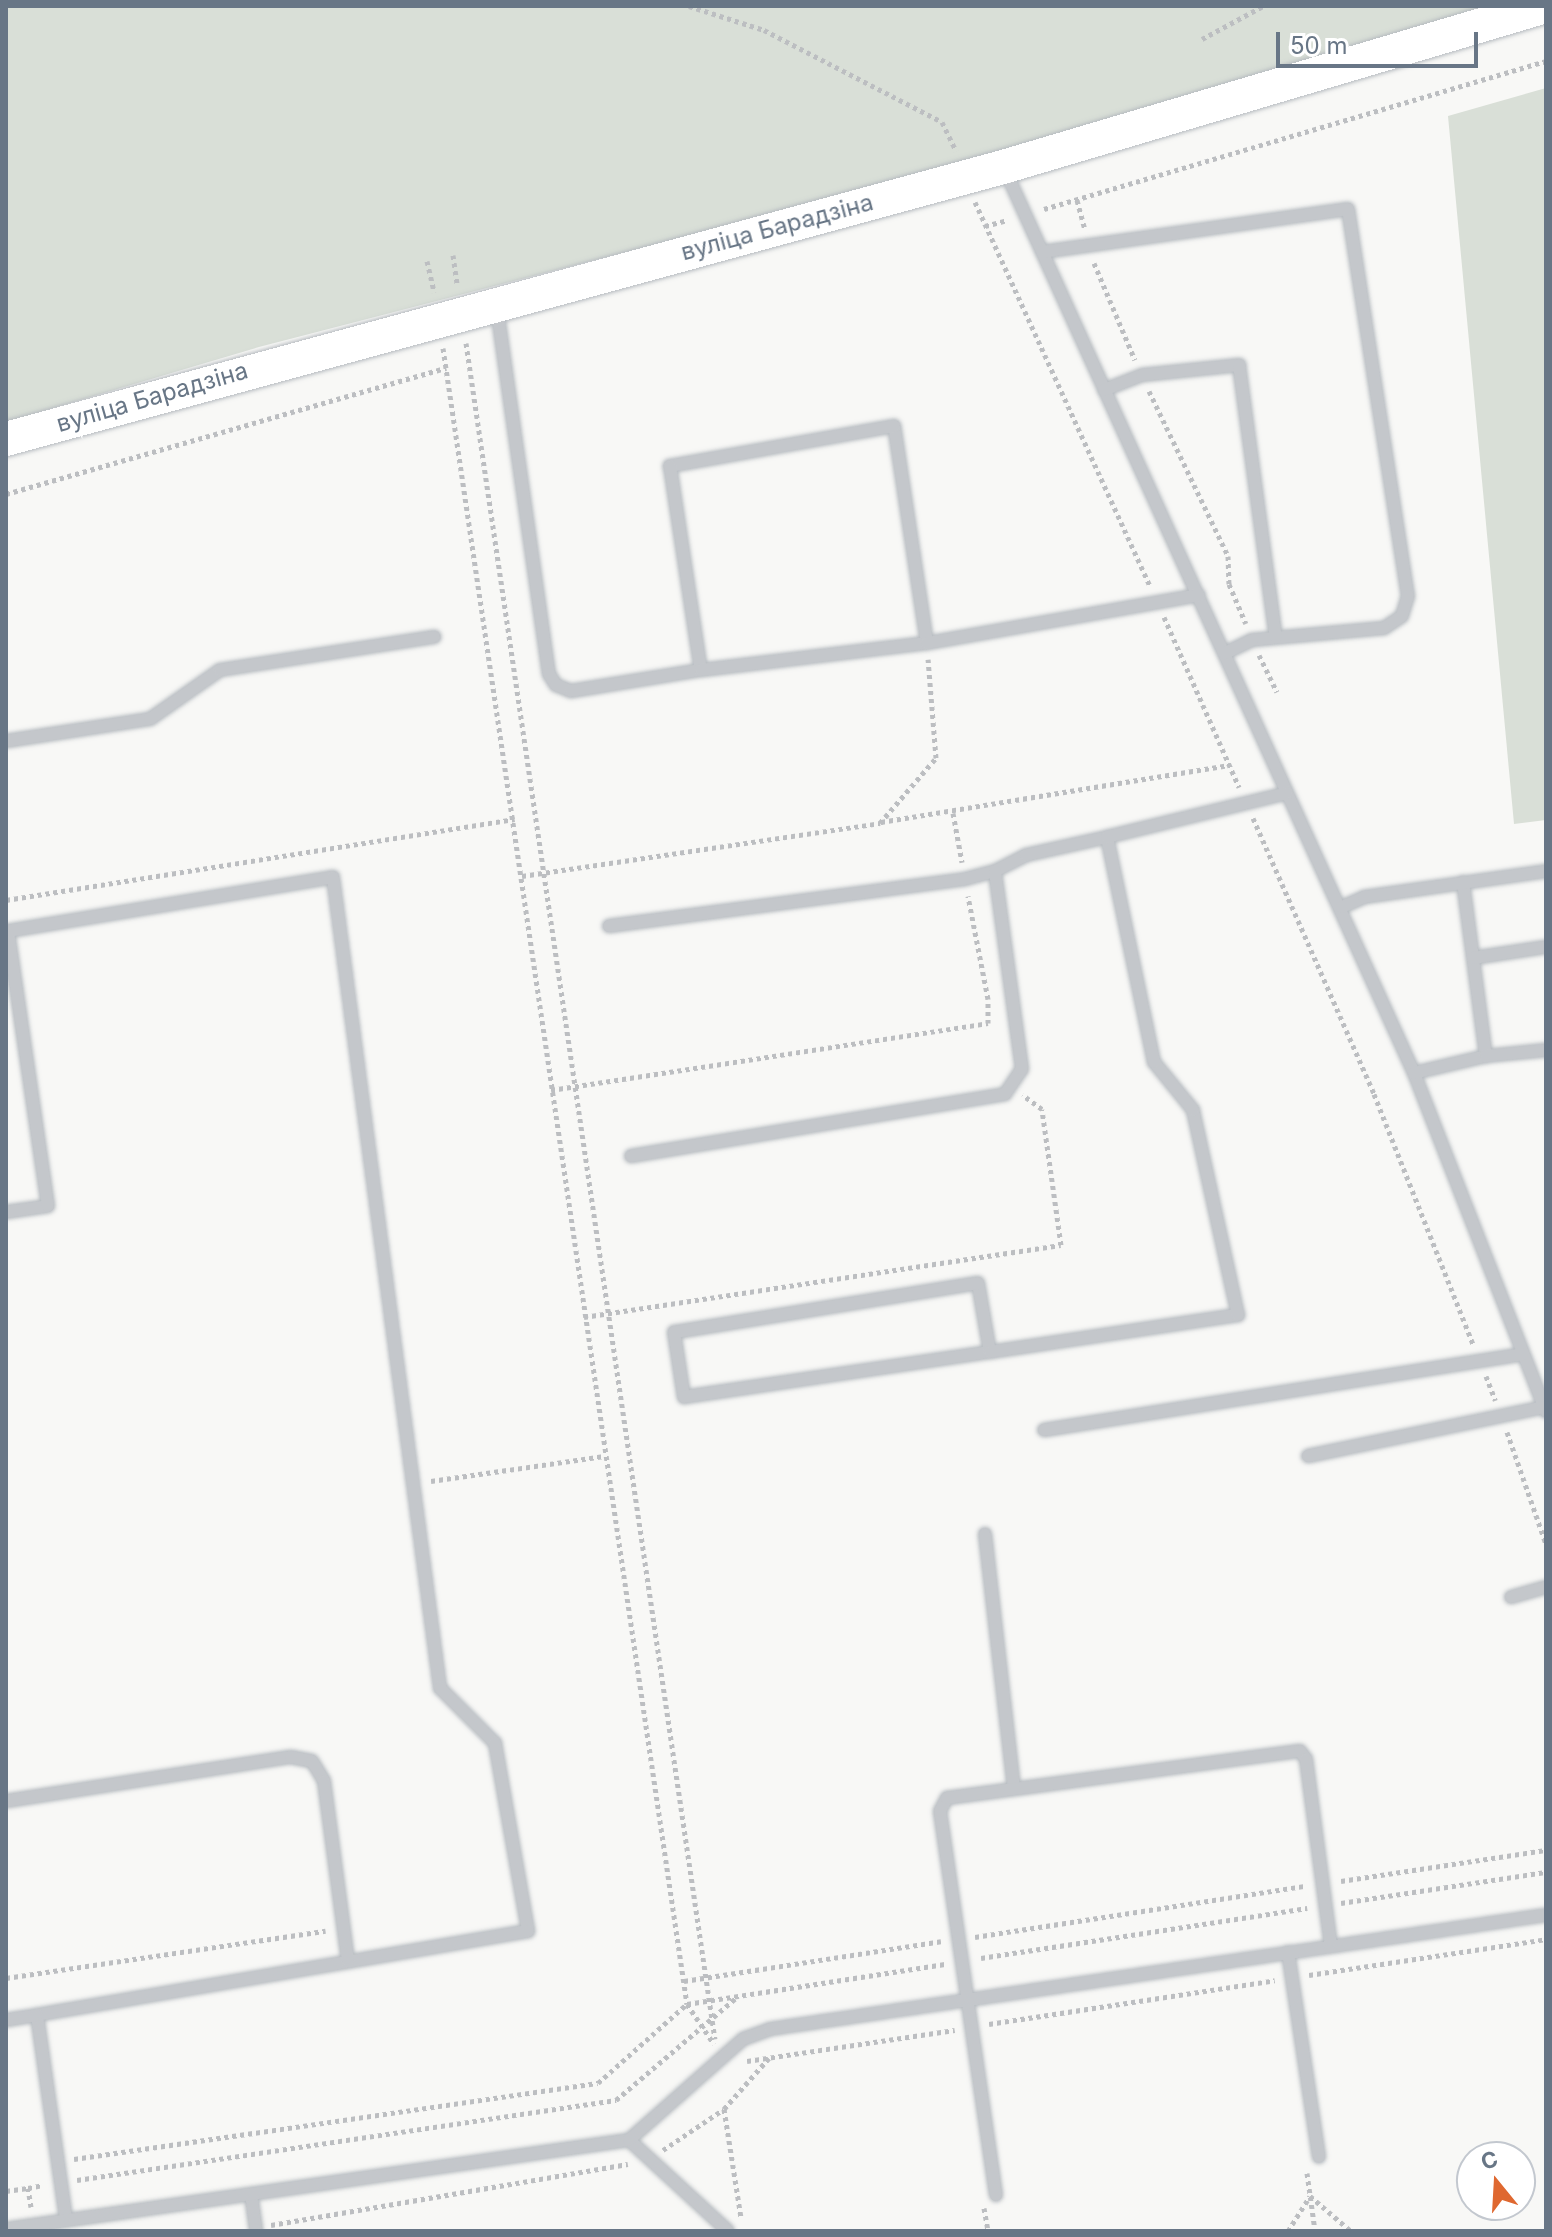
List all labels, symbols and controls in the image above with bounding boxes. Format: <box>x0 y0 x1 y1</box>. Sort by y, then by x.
scale bar <box>1280 16 1482 66</box>
text: 50 m <box>1290 31 1348 60</box>
street label: вуліца Барадзіна <box>678 187 876 267</box>
street label: вуліца Барадзіна <box>53 356 251 438</box>
north arrow <box>1456 2141 1536 2221</box>
text: С <box>1477 2145 1501 2175</box>

